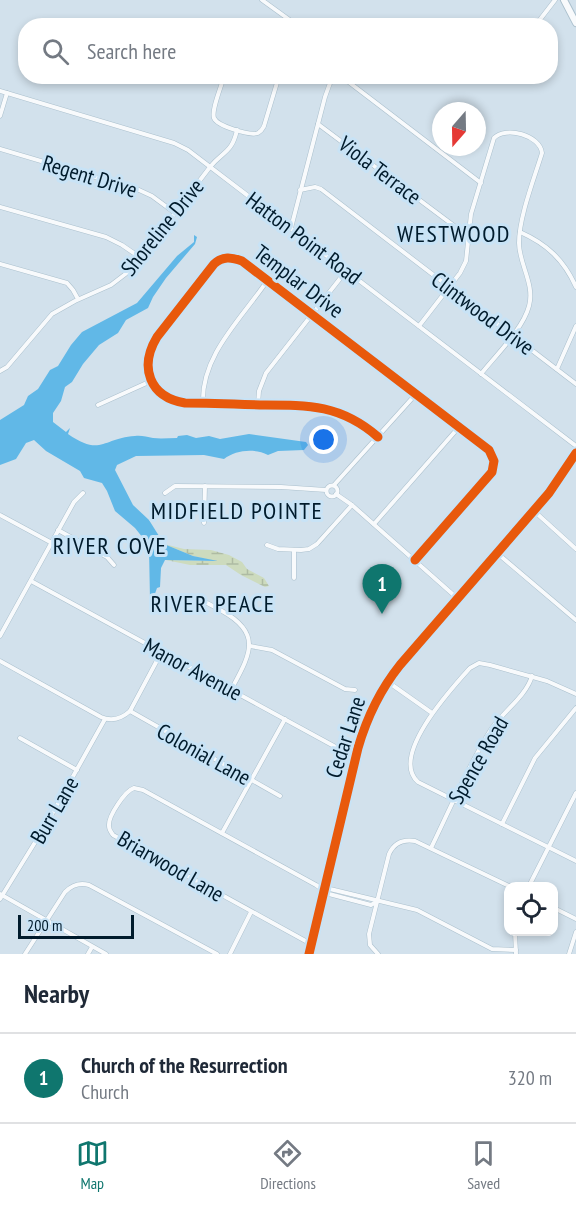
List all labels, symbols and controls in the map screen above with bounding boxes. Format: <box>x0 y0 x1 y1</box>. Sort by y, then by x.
search box <box>18 18 558 84</box>
icon: search <box>39 35 72 68</box>
text: Search here <box>87 37 176 65</box>
north arrow <box>432 102 486 156</box>
street label: Viola Terrace <box>332 129 427 210</box>
street label: Regent Drive <box>39 148 141 204</box>
street label: Shoreline Drive <box>114 173 210 281</box>
street label: Hatton Point Road <box>241 185 367 291</box>
district label: WESTWOOD <box>397 218 511 249</box>
street label: Templar Drive <box>249 238 349 324</box>
street label: Clintwood Drive <box>426 265 540 361</box>
your location <box>309 425 338 454</box>
district label: MIDFIELD POINTE <box>151 495 323 526</box>
district label: RIVER COVE <box>53 530 167 561</box>
pin: 1 <box>362 564 401 614</box>
district label: RIVER PEACE <box>151 588 275 619</box>
street label: Manor Avenue <box>139 631 247 707</box>
street label: Cedar Lane <box>319 693 371 781</box>
street label: Spence Road <box>442 711 514 809</box>
street label: Colonial Lane <box>152 717 256 791</box>
street label: Burr Lane <box>24 771 84 849</box>
street label: Briarwood Lane <box>113 824 229 908</box>
map controls <box>504 882 558 936</box>
button: locate <box>504 882 558 936</box>
scale bar <box>18 912 134 940</box>
text: 200 m <box>27 915 62 935</box>
text: Nearby <box>24 977 89 1010</box>
text: Church of the Resurrection <box>81 1051 288 1079</box>
text: 1 <box>39 1065 48 1091</box>
text: 320 m <box>508 1065 552 1091</box>
text: Church <box>81 1079 129 1105</box>
tab: Map <box>76 1137 109 1193</box>
tab: Directions <box>260 1137 316 1193</box>
tab: Saved <box>467 1137 500 1193</box>

